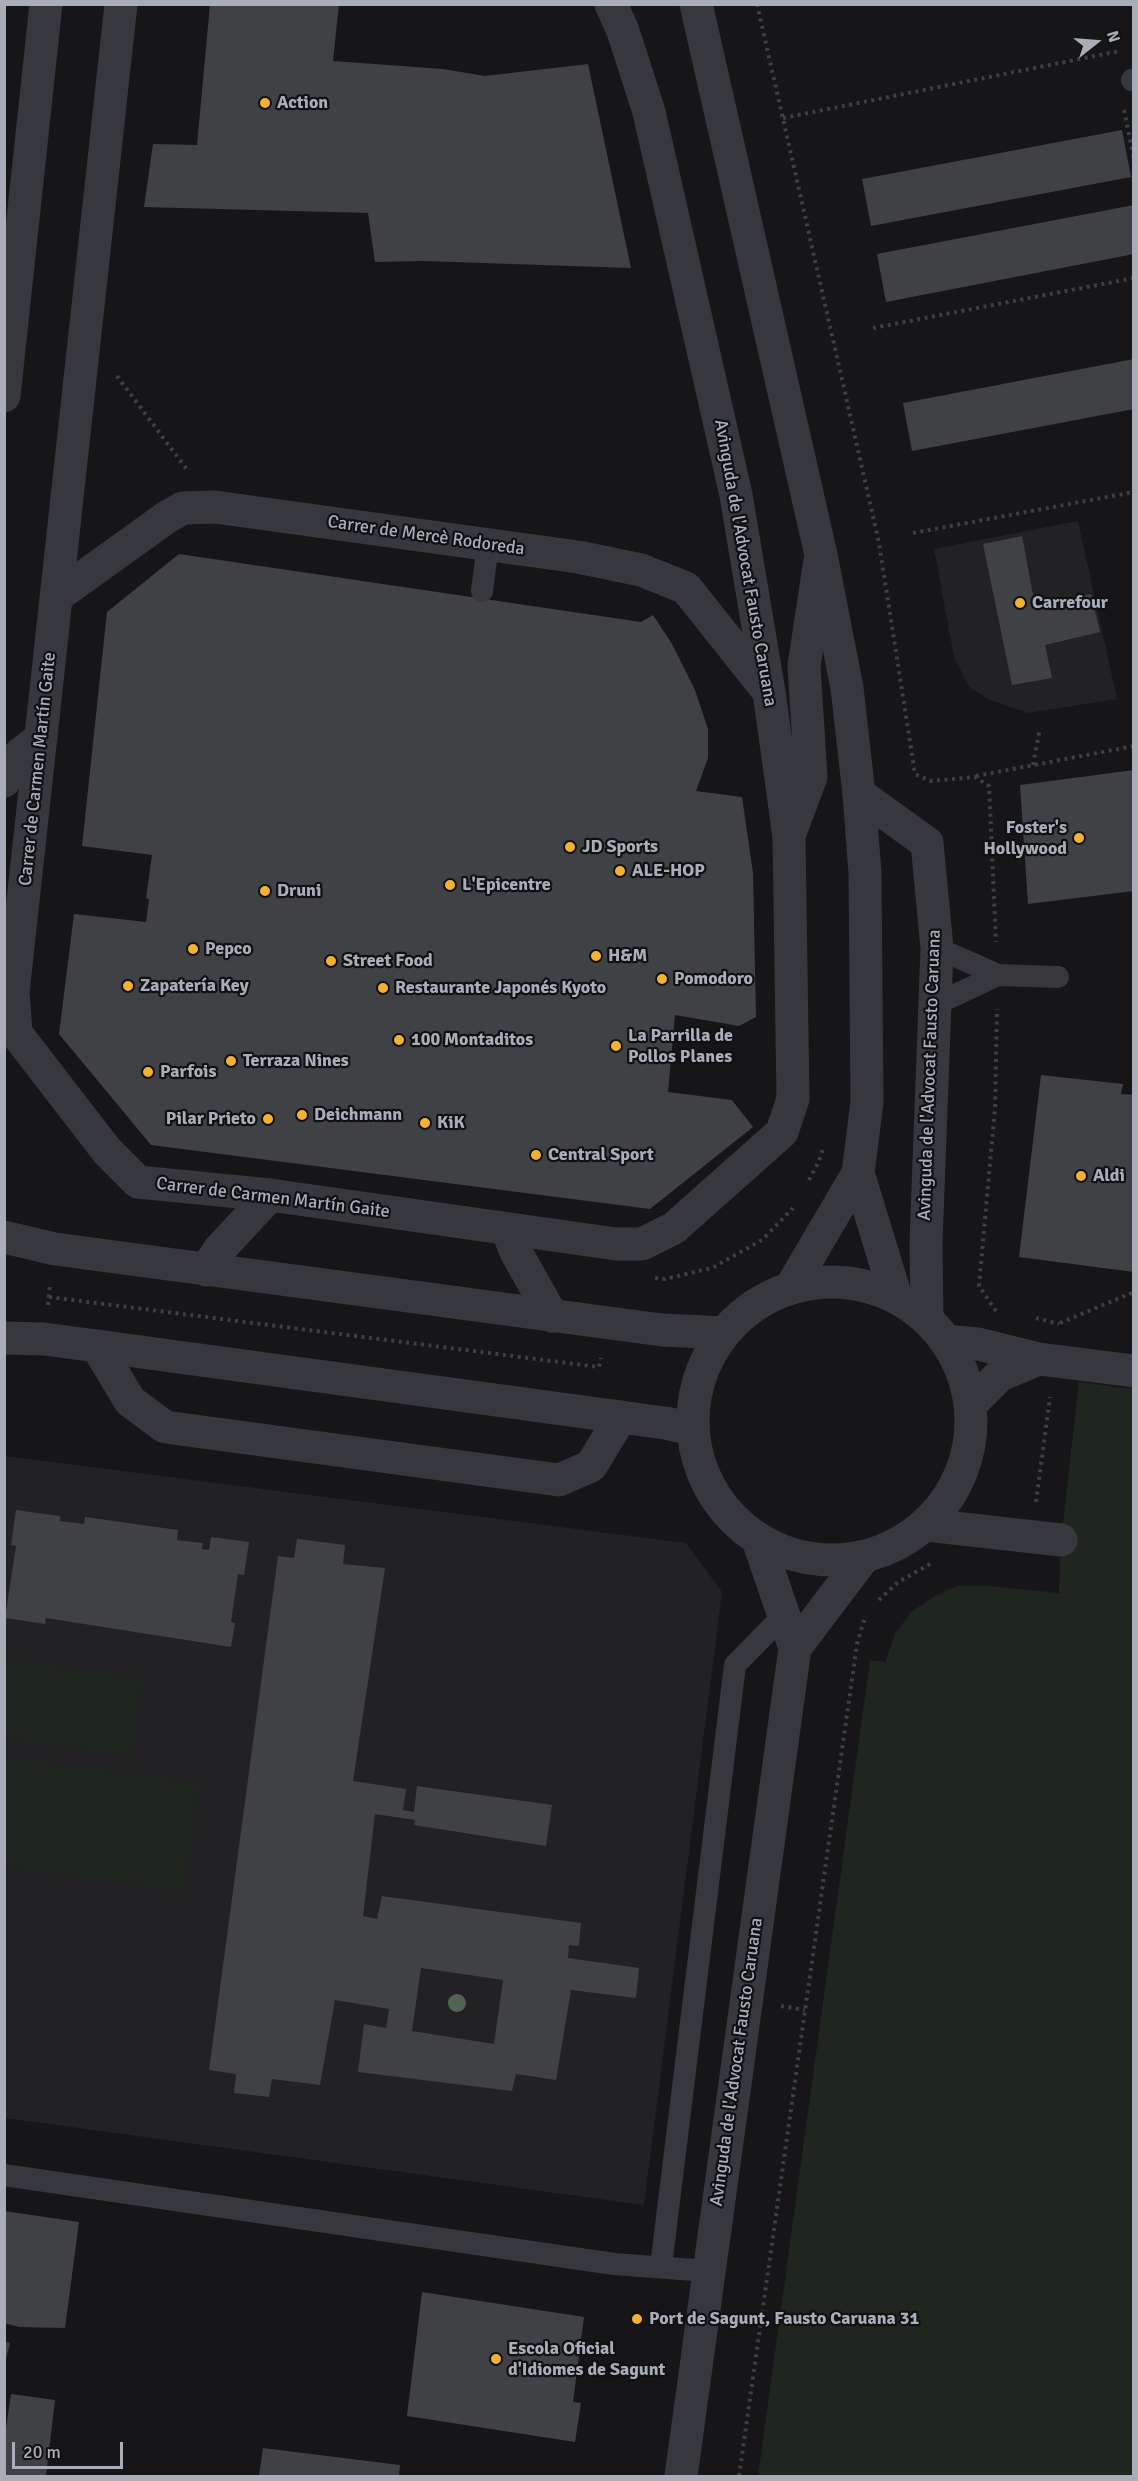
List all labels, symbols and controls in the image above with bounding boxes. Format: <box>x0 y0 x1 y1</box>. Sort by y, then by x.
north arrow <box>1066 12 1126 72</box>
text: N <box>1102 28 1124 45</box>
place label: Action <box>277 92 328 114</box>
marker: Action <box>258 96 272 110</box>
street label: Avinguda de l'Advocat Fausto Caruana <box>709 418 781 708</box>
street label: Carrer de Mercè Rodoreda <box>326 511 526 561</box>
place label: Carrefour <box>1032 592 1108 614</box>
marker: Carrefour <box>1013 596 1027 610</box>
street label: Carrer de Carmen Martín Gaite <box>15 651 61 887</box>
place label: Foster's Hollywood <box>983 817 1067 860</box>
marker: Foster's Hollywood <box>1072 831 1086 845</box>
place label: JD Sports <box>582 836 658 858</box>
marker: JD Sports <box>563 840 577 854</box>
place label: ALE-HOP <box>632 860 705 882</box>
marker: ALE-HOP <box>613 864 627 878</box>
place label: L'Epicentre <box>462 874 551 896</box>
marker: L'Epicentre <box>443 878 457 892</box>
place label: Druni <box>277 880 321 902</box>
marker: Druni <box>258 884 272 898</box>
street label: Avinguda de l'Advocat Fausto Caruana <box>914 929 946 1221</box>
place label: Pepco <box>205 938 252 960</box>
marker: Pepco <box>186 942 200 956</box>
place label: H&M <box>608 945 647 967</box>
marker: H&M <box>589 949 603 963</box>
place label: Street Food <box>343 950 433 972</box>
marker: Street Food <box>324 954 338 968</box>
place label: Pomodoro <box>674 968 753 990</box>
marker: Pomodoro <box>655 972 669 986</box>
place label: Zapatería Key <box>140 975 249 997</box>
place label: Restaurante Japonés Kyoto <box>395 977 606 999</box>
marker: Zapatería Key <box>121 979 135 993</box>
marker: Restaurante Japonés Kyoto <box>376 981 390 995</box>
place label: La Parrilla de Pollos Planes <box>628 1025 733 1068</box>
place label: 100 Montaditos <box>411 1029 533 1051</box>
marker: 100 Montaditos <box>392 1033 406 1047</box>
marker: La Parrilla de Pollos Planes <box>609 1039 623 1053</box>
place label: Terraza Nines <box>243 1050 349 1072</box>
marker: Terraza Nines <box>224 1054 238 1068</box>
place label: Parfois <box>160 1061 216 1083</box>
marker: Parfois <box>141 1065 155 1079</box>
place label: Deichmann <box>314 1104 402 1126</box>
place label: Pilar Prieto <box>166 1108 256 1130</box>
marker: Deichmann <box>295 1108 309 1122</box>
marker: Pilar Prieto <box>261 1112 275 1126</box>
place label: KiK <box>437 1112 465 1134</box>
marker: KiK <box>418 1116 432 1130</box>
place label: Central Sport <box>548 1144 654 1166</box>
marker: Central Sport <box>529 1148 543 1162</box>
place label: Aldi <box>1093 1165 1125 1187</box>
marker: Aldi <box>1074 1169 1088 1183</box>
street label: Carrer de Carmen Martín Gaite <box>155 1173 391 1223</box>
street label: Avinguda de l'Advocat Fausto Caruana <box>706 1916 768 2208</box>
place label: Port de Sagunt, Fausto Caruana 31 <box>649 2308 919 2330</box>
marker: Port de Sagunt, Fausto Caruana 31 <box>630 2312 644 2326</box>
place label: Escola Oficial d'Idiomes de Sagunt <box>508 2338 665 2380</box>
marker: Escola Oficial d'Idiomes de Sagunt <box>489 2352 503 2366</box>
scale bar <box>15 2430 126 2468</box>
text: 20 m <box>23 2441 61 2463</box>

